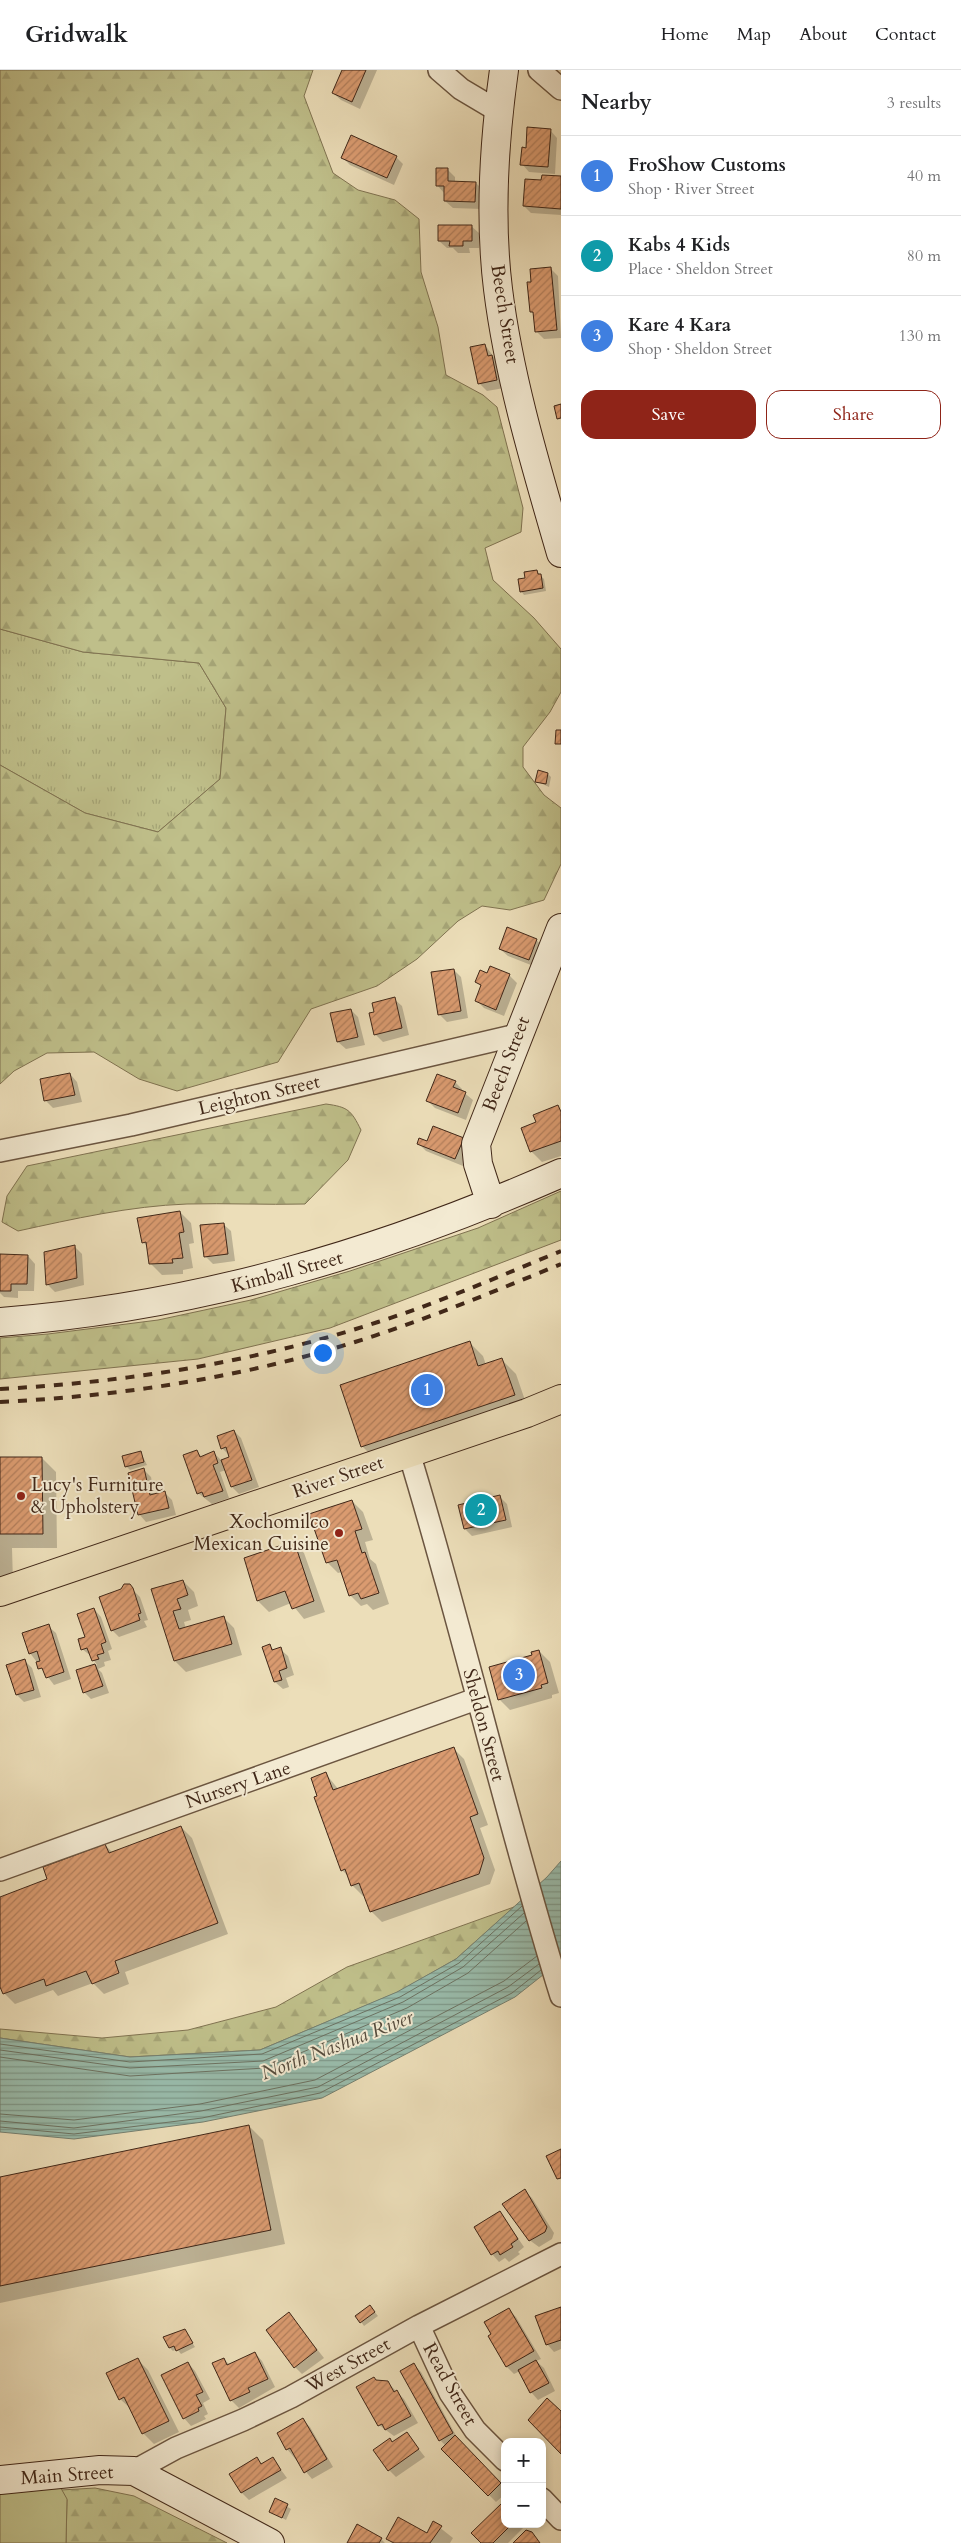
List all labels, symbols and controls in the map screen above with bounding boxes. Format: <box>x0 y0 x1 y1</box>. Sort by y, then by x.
text: Gridwalk <box>25 18 128 51</box>
text: Home <box>661 22 709 47</box>
text: Map <box>737 22 771 47</box>
text: About <box>799 22 847 47</box>
text: Contact <box>875 22 936 47</box>
text: Nearby <box>581 88 652 117</box>
text: 3 results <box>887 92 941 114</box>
text: FroShow Customs <box>628 152 786 178</box>
text: 1 <box>593 165 601 187</box>
text: 40 m <box>907 165 941 187</box>
text: Shop · River Street <box>628 178 754 200</box>
text: Kabs 4 Kids <box>628 232 730 258</box>
text: 2 <box>593 245 601 267</box>
text: 80 m <box>907 245 941 267</box>
text: Place · Sheldon Street <box>628 258 773 280</box>
street label: Beech Street <box>484 263 526 365</box>
text: Kare 4 Kara <box>628 312 731 338</box>
text: 3 <box>593 325 601 347</box>
text: 130 m <box>899 325 941 347</box>
text: Shop · Sheldon Street <box>628 338 772 360</box>
button: Save <box>581 390 756 439</box>
button: Share <box>766 390 941 439</box>
street label: Beech Street <box>476 1013 536 1115</box>
street label: Leighton Street <box>195 1068 323 1122</box>
street label: Kimball Street <box>228 1245 346 1299</box>
your location <box>310 1340 336 1366</box>
pin: 1 <box>411 1371 443 1409</box>
street label: River Street <box>289 1449 387 1505</box>
place label: Lucy's Furniture & Upholstery <box>31 1472 164 1520</box>
marker: Lucy's Furniture & Upholstery <box>15 1490 27 1502</box>
pin: 2 <box>465 1491 497 1529</box>
place label: Xochomilco Mexican Cuisine <box>193 1509 329 1557</box>
marker: Xochomilco Mexican Cuisine <box>333 1527 345 1539</box>
pin: 3 <box>503 1656 535 1694</box>
street label: Sheldon Street <box>457 1666 511 1784</box>
street label: Nursery Lane <box>182 1755 294 1815</box>
water label: North Nashua River <box>257 2003 419 2087</box>
street label: West Street <box>300 2331 395 2399</box>
street label: Read Street <box>417 2338 483 2430</box>
map controls <box>501 2438 546 2528</box>
button: + <box>501 2438 546 2483</box>
street label: Main Street <box>20 2459 114 2491</box>
button: − <box>501 2483 546 2528</box>

